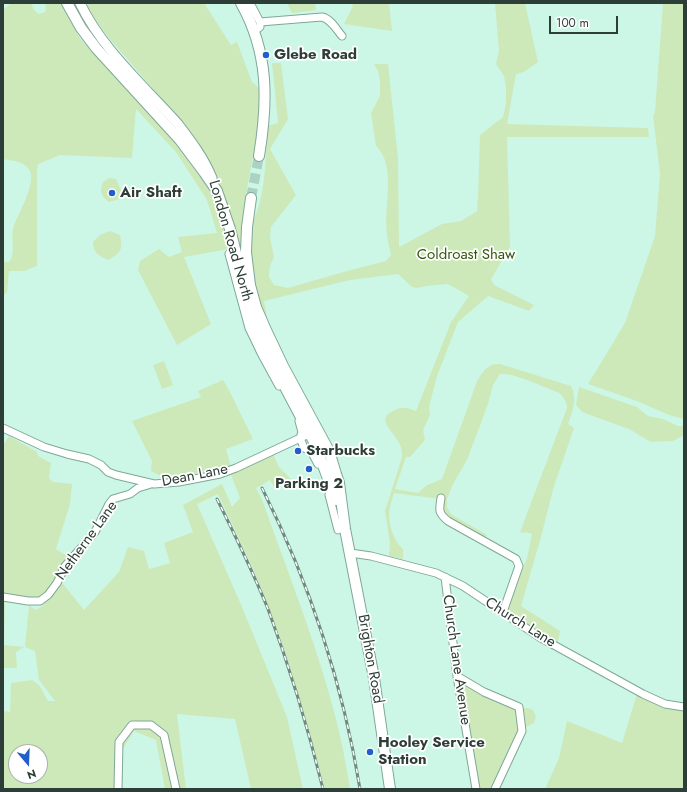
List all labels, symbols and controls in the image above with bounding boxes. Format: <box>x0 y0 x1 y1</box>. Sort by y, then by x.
scale bar <box>551 8 620 34</box>
text: 100 m <box>556 14 589 32</box>
place label: Glebe Road <box>274 46 357 64</box>
marker: Glebe Road <box>261 50 271 60</box>
street label: London Road North <box>204 178 256 304</box>
place label: Air Shaft <box>120 184 182 202</box>
marker: Air Shaft <box>107 188 117 198</box>
park label: Coldroast Shaw <box>417 246 515 264</box>
place label: Starbucks <box>306 442 375 460</box>
marker: Starbucks <box>293 446 303 456</box>
street label: Dean Lane <box>160 461 230 491</box>
marker: Parking 2 <box>304 464 314 474</box>
place label: Parking 2 <box>275 475 343 493</box>
street label: Netherne Lane <box>52 498 122 584</box>
street label: Church Lane Avenue <box>438 594 474 726</box>
street label: Church Lane <box>481 594 559 652</box>
street label: Brighton Road <box>353 613 387 705</box>
place label: Hooley Service Station <box>378 734 485 769</box>
north arrow <box>8 744 48 784</box>
marker: Hooley Service Station <box>365 747 375 757</box>
text: N <box>25 765 38 783</box>

